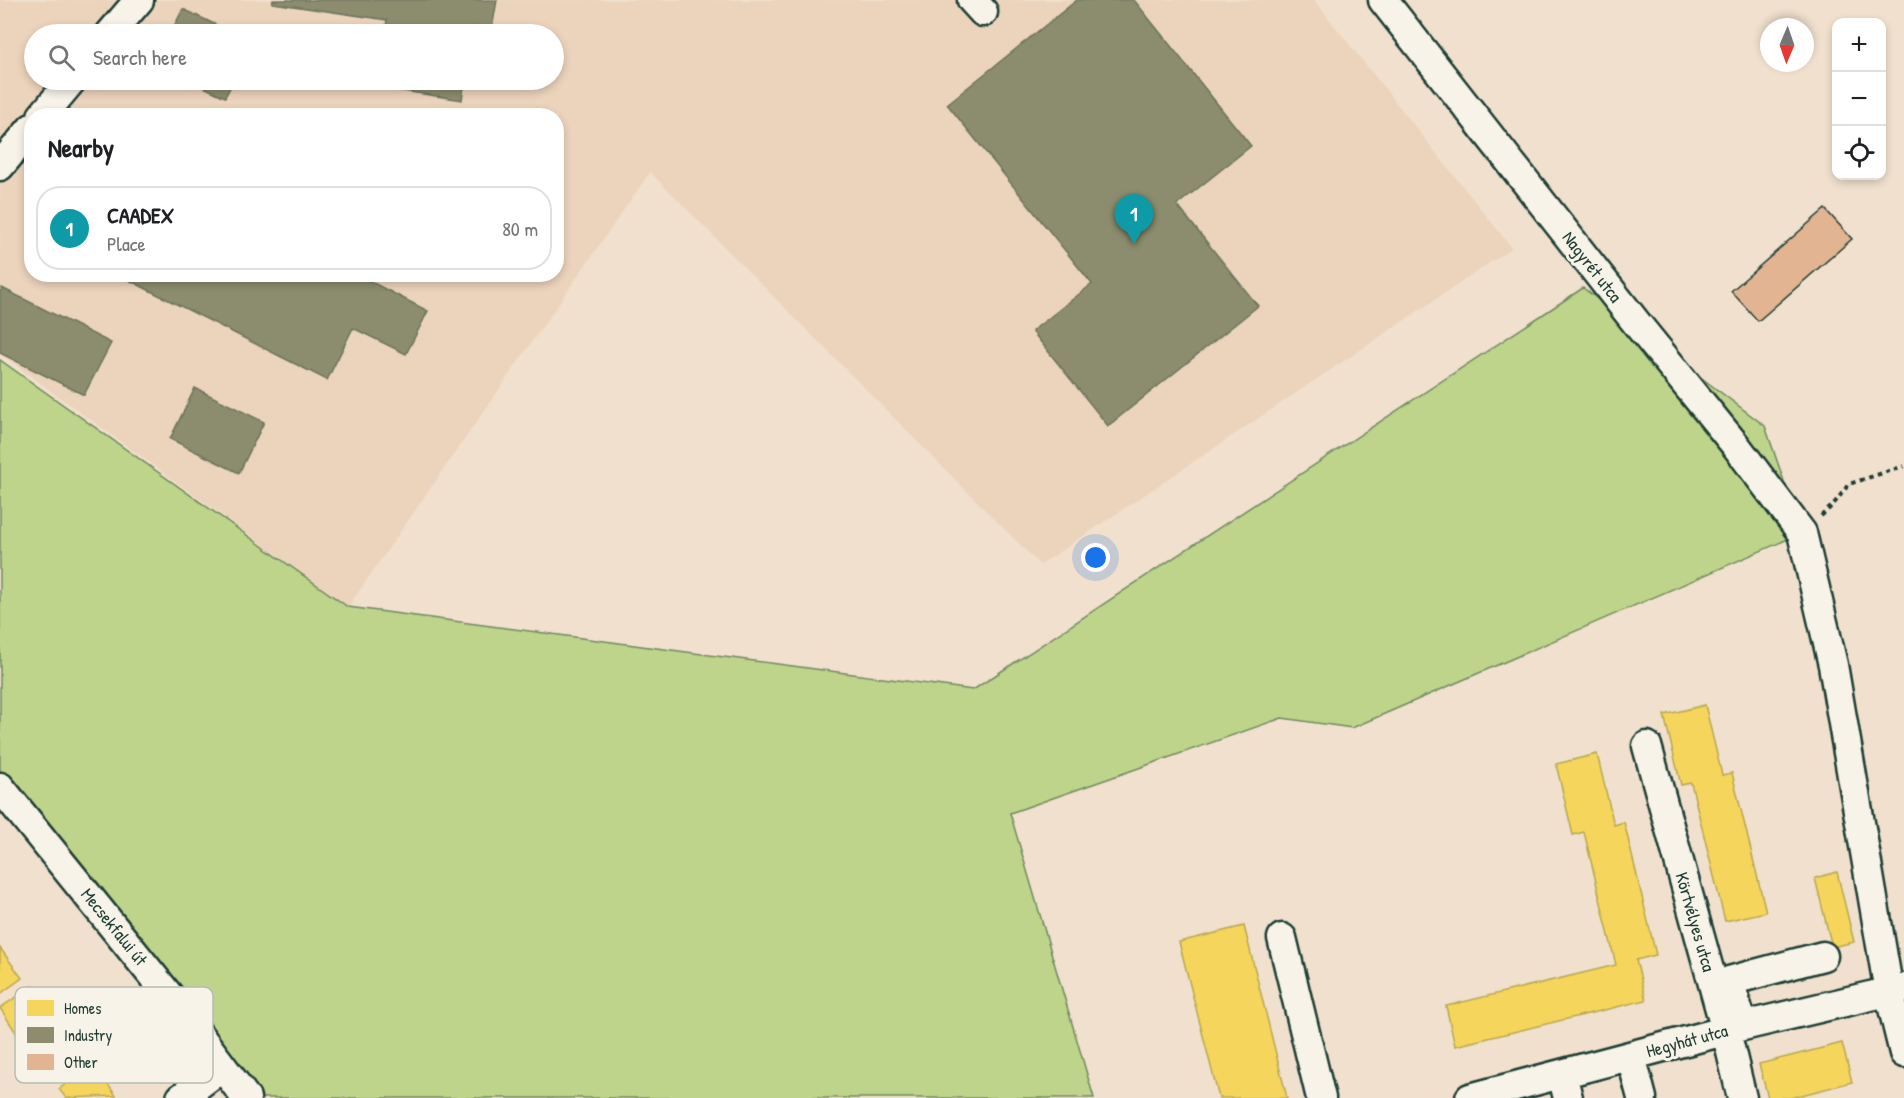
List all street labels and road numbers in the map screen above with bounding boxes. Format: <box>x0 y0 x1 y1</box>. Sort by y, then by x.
street label: Nagyrét utca <box>1557 226 1628 308</box>
street label: Körtvélyes utca <box>1669 869 1722 974</box>
street label: Mecsekfalui út <box>75 882 154 972</box>
street label: Hegyhát utca <box>1643 1018 1730 1063</box>

